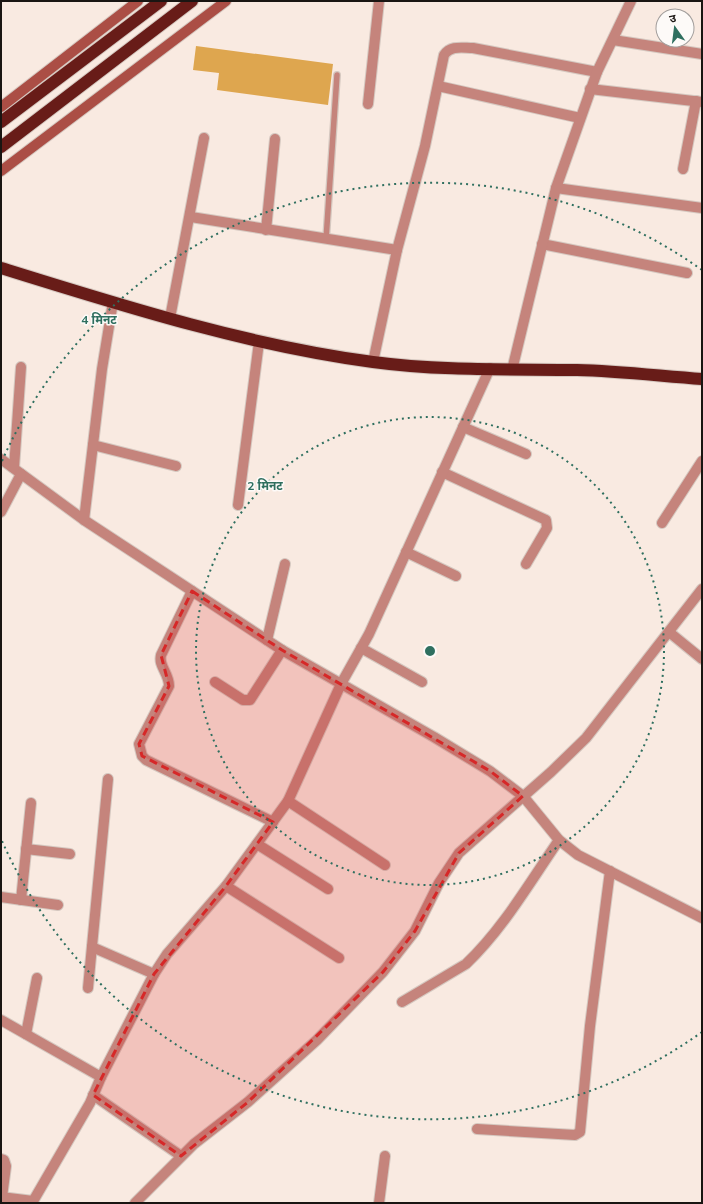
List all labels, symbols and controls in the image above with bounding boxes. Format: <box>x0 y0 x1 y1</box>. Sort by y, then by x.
north arrow <box>655 8 695 48</box>
text: उ <box>668 11 678 27</box>
text: 4 मिनट <box>81 312 117 328</box>
text: 2 मिनट <box>247 478 283 494</box>
centre of rings <box>423 644 437 658</box>

